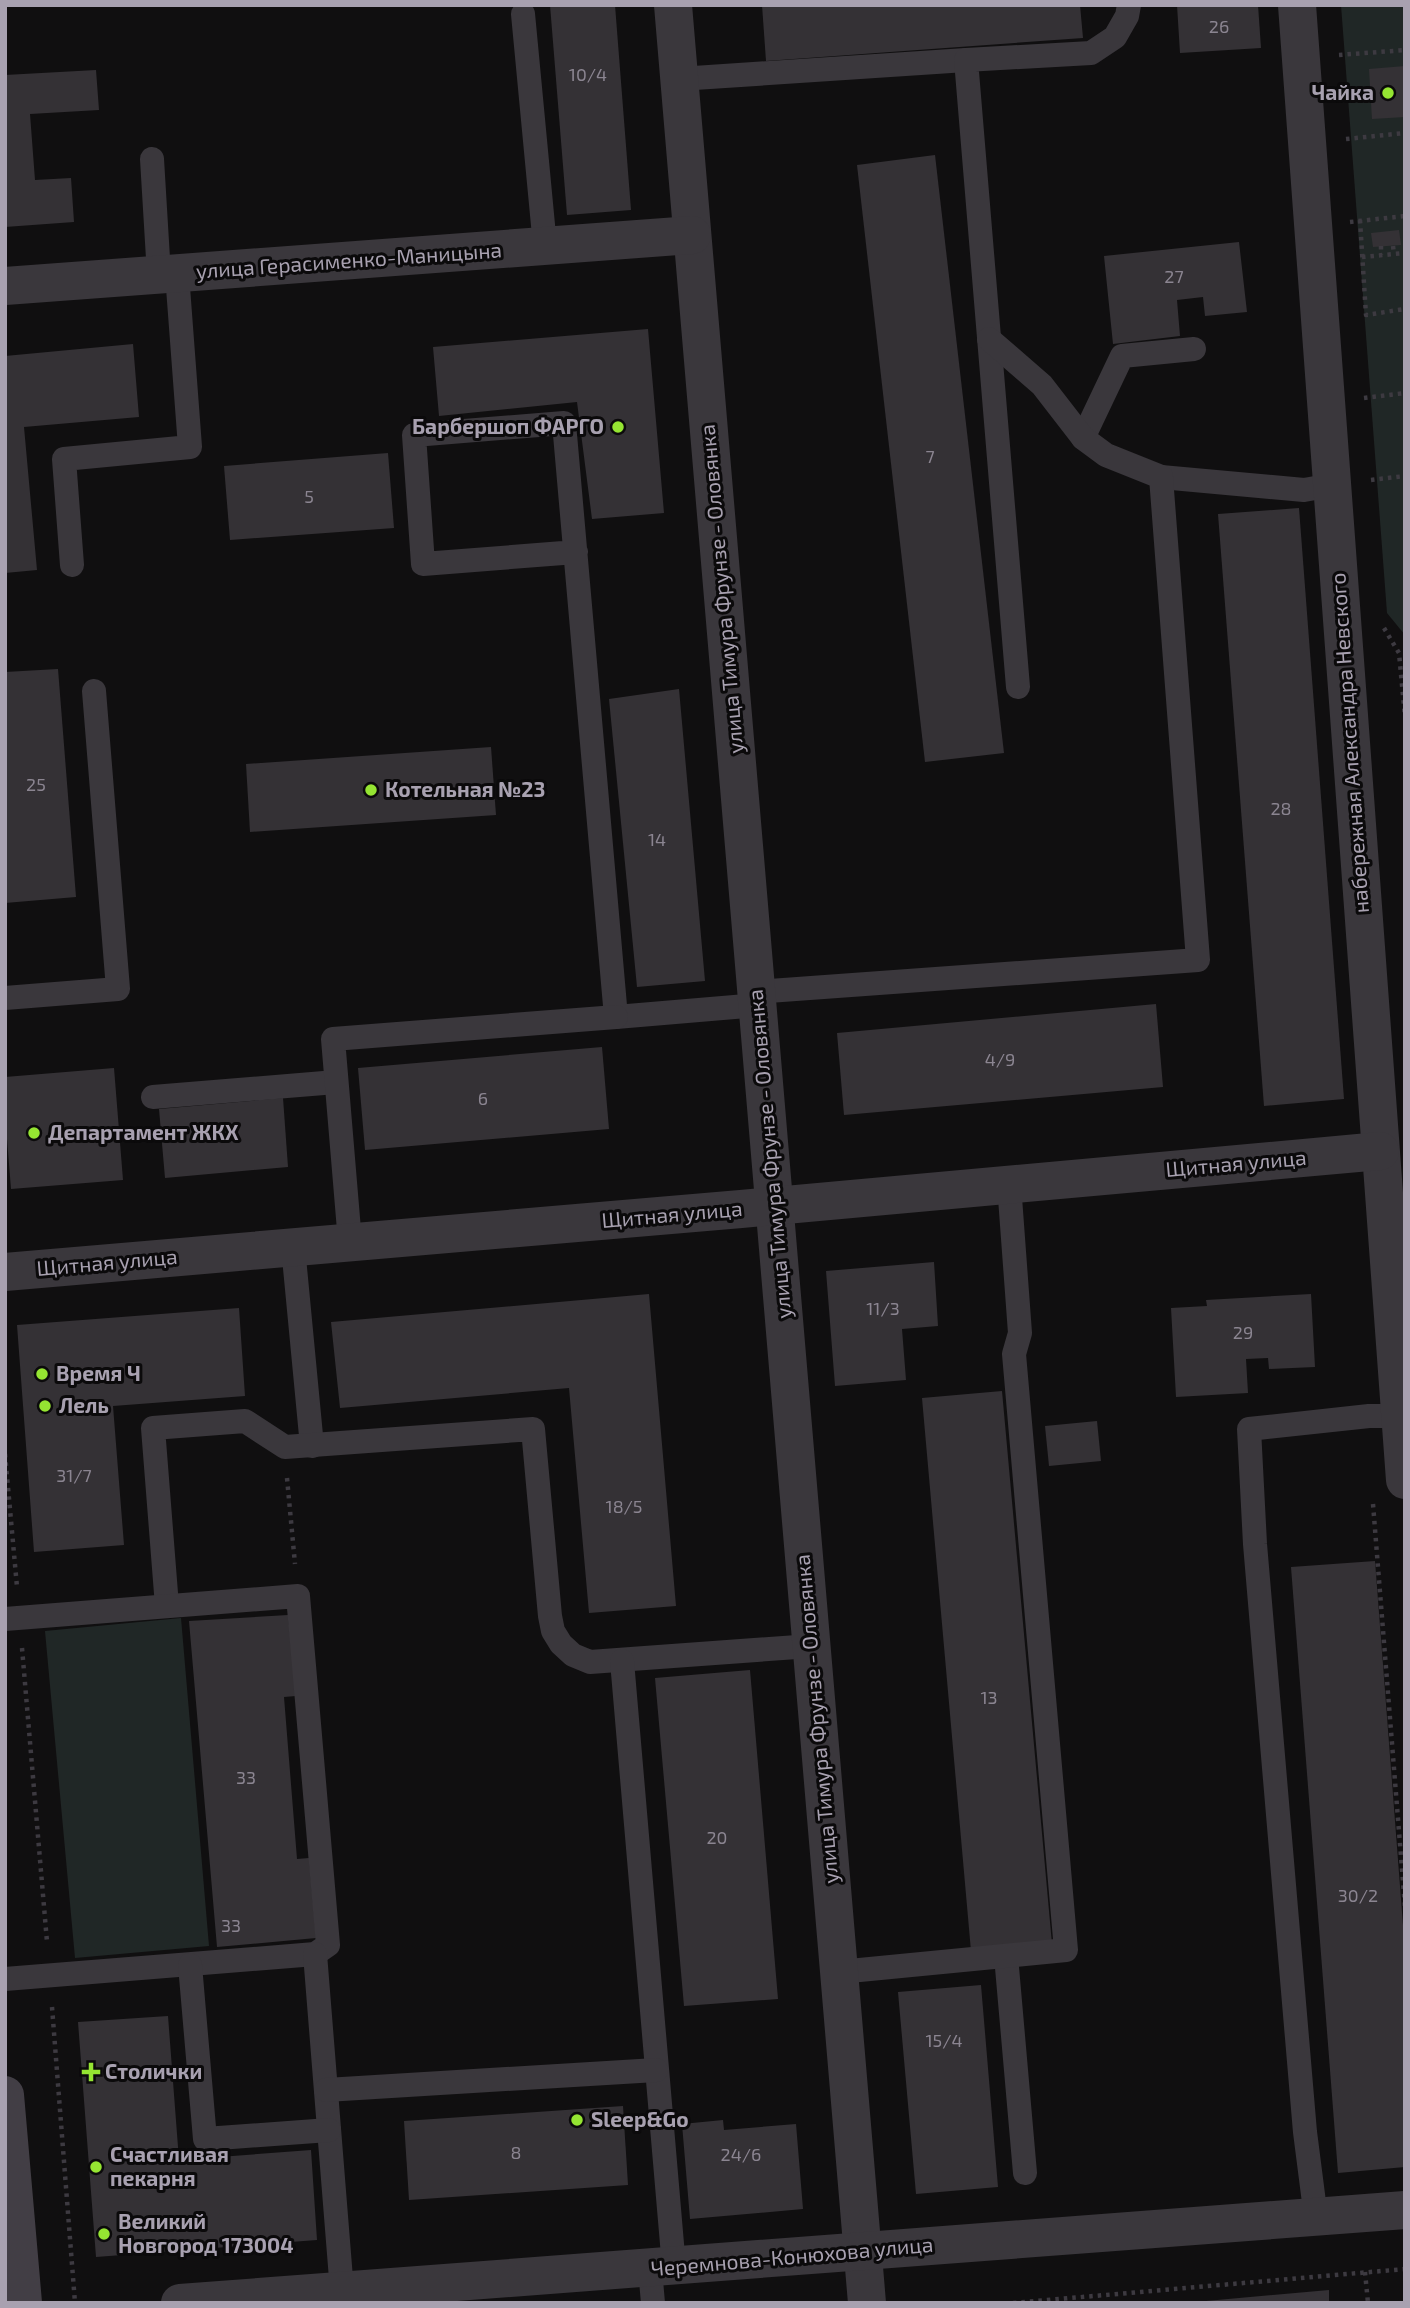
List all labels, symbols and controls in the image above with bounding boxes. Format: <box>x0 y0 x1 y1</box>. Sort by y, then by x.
house number: 26 <box>1209 15 1229 37</box>
house number: 10/4 <box>569 63 607 85</box>
place label: Чайка <box>1311 79 1374 104</box>
marker: Чайка <box>1380 85 1396 101</box>
street label: улица Герасименко-Маницына <box>195 236 503 284</box>
house number: 27 <box>1164 265 1184 287</box>
place label: Барбершоп ФАРГО <box>412 413 604 438</box>
marker: Барбершоп ФАРГО <box>610 419 626 435</box>
street label: улица Тимура Фрунзе - Оловянка <box>694 423 748 755</box>
house number: 7 <box>925 445 935 467</box>
house number: 5 <box>304 485 314 507</box>
street label: набережная Александра Невского <box>1324 572 1373 914</box>
house number: 25 <box>26 773 46 795</box>
place label: Котельная №23 <box>385 776 545 801</box>
marker: Котельная №23 <box>363 782 379 798</box>
house number: 28 <box>1270 797 1292 819</box>
house number: 14 <box>648 828 666 850</box>
street label: улица Тимура Фрунзе - Оловянка <box>742 988 796 1320</box>
house number: 4/9 <box>985 1048 1015 1070</box>
house number: 6 <box>478 1087 488 1109</box>
place label: Департамент ЖКХ <box>48 1119 239 1144</box>
marker: Департамент ЖКХ <box>26 1125 42 1141</box>
street label: Щитная улица <box>1164 1144 1307 1182</box>
street label: Щитная улица <box>600 1195 743 1233</box>
street label: Щитная улица <box>35 1243 178 1281</box>
house number: 11/3 <box>866 1297 900 1319</box>
house number: 29 <box>1233 1321 1253 1343</box>
place label: Время Ч <box>56 1360 141 1385</box>
marker: Время Ч <box>34 1366 50 1382</box>
place label: Лель <box>59 1392 109 1417</box>
marker: Лель <box>37 1398 53 1414</box>
house number: 31/7 <box>56 1464 92 1486</box>
house number: 18/5 <box>605 1495 643 1517</box>
street label: улица Тимура Фрунзе - Оловянка <box>789 1553 843 1885</box>
house number: 13 <box>980 1686 998 1708</box>
house number: 33 <box>236 1766 256 1788</box>
house number: 20 <box>707 1826 727 1848</box>
house number: 30/2 <box>1338 1884 1378 1906</box>
house number: 33 <box>221 1914 241 1936</box>
house number: 15/4 <box>925 2029 963 2051</box>
place label: Столички <box>105 2058 202 2083</box>
marker: Столички <box>83 2064 99 2080</box>
place label: Sleep&Go <box>591 2106 689 2131</box>
marker: Sleep&Go <box>569 2112 585 2128</box>
place label: Счастливая пекарня <box>110 2141 229 2190</box>
house number: 8 <box>511 2141 521 2163</box>
house number: 24/6 <box>721 2143 761 2165</box>
marker: Счастливая пекарня <box>88 2159 104 2175</box>
place label: Великий Новгород 173004 <box>118 2208 294 2257</box>
marker: Великий Новгород 173004 <box>96 2226 112 2242</box>
street label: Черемнова-Конюхова улица <box>650 2231 934 2281</box>

